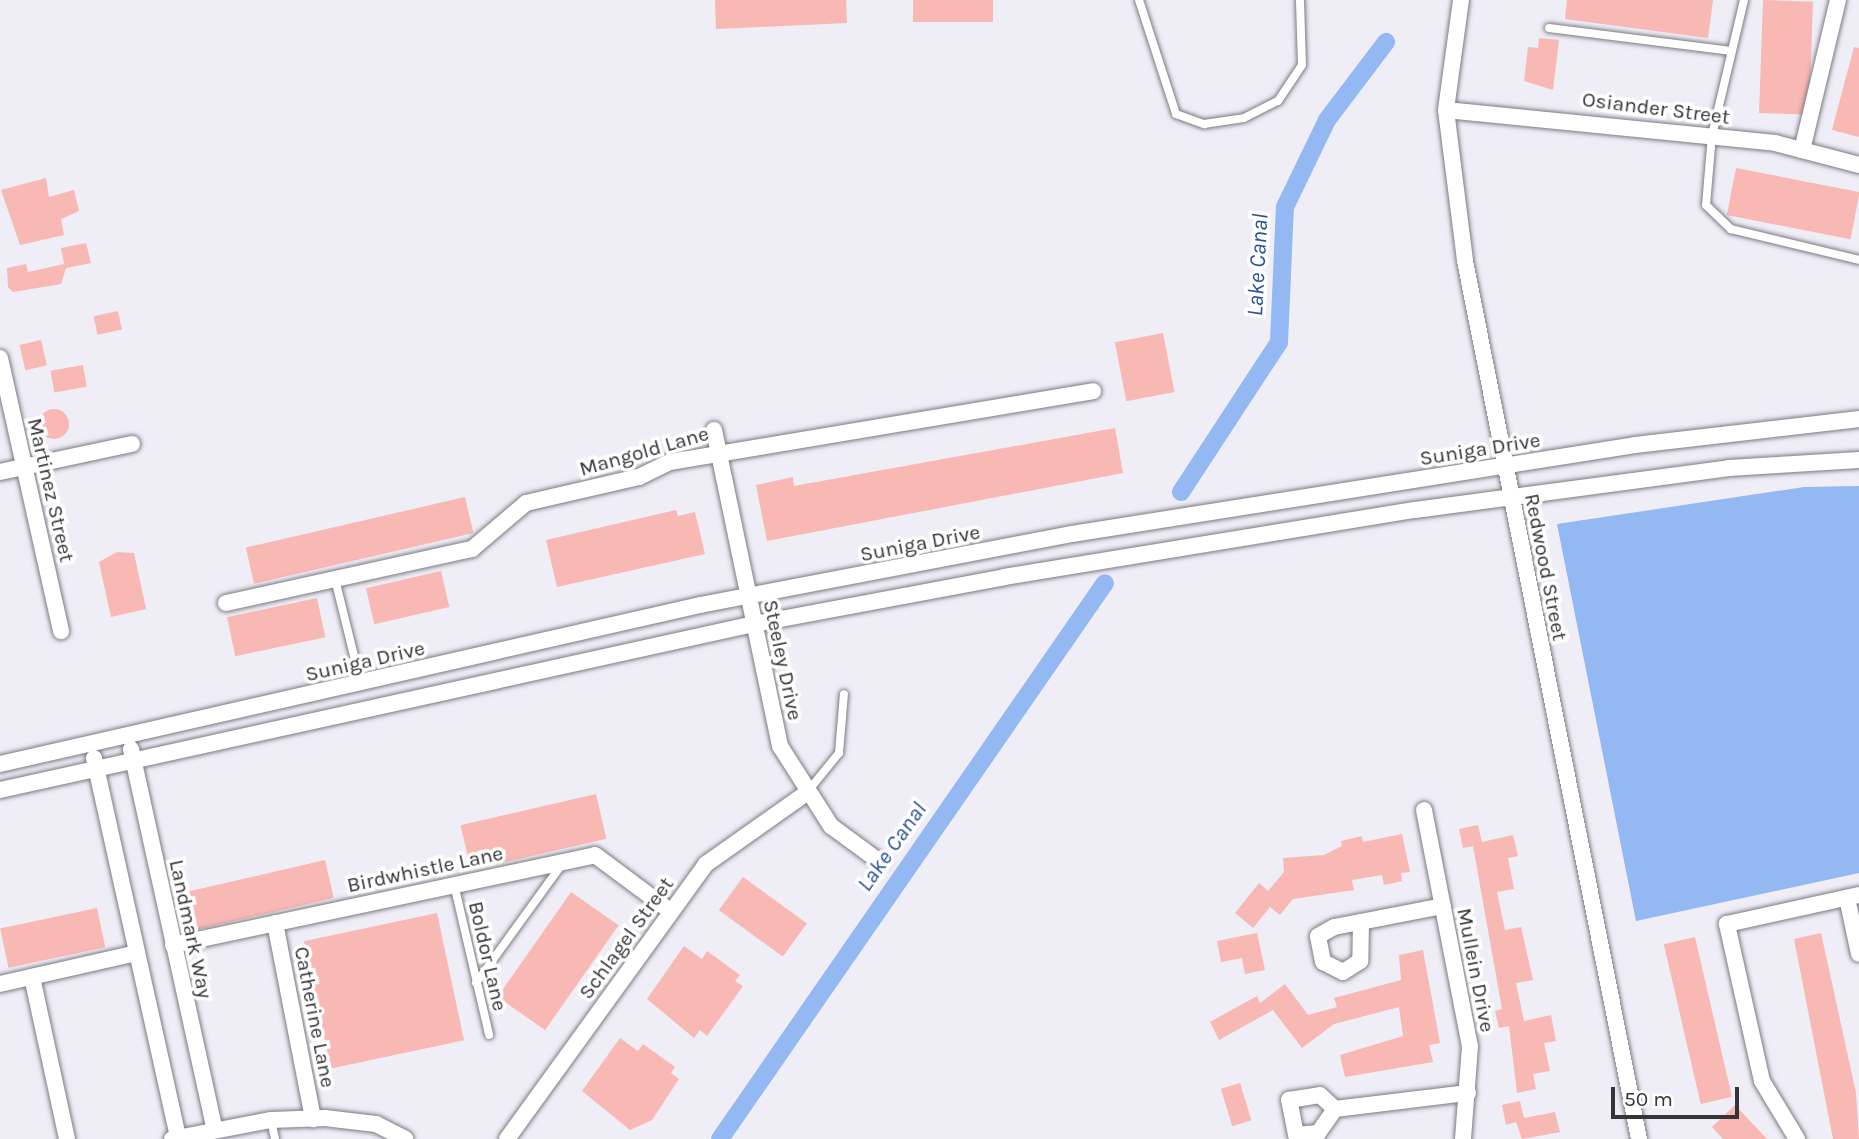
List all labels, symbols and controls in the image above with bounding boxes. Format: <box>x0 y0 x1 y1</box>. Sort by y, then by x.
street label: Osiander Street <box>1581 86 1731 130</box>
water label: Lake Canal <box>1242 213 1274 317</box>
street label: Martinez Street <box>22 415 80 565</box>
street label: Mangold Lane <box>576 420 712 482</box>
street label: Suniga Drive <box>1418 427 1542 471</box>
street label: Redwood Street <box>1519 491 1573 643</box>
street label: Suniga Drive <box>858 519 982 567</box>
street label: Steeley Drive <box>758 597 808 723</box>
street label: Suniga Drive <box>303 635 427 687</box>
water label: Lake Canal <box>851 797 933 897</box>
street label: Birdwhistle Lane <box>345 840 505 898</box>
street label: Landmark Way <box>164 857 218 1001</box>
street label: Schlagel Street <box>573 872 679 1004</box>
street label: Boldor Lane <box>463 899 513 1013</box>
street label: Mullein Drive <box>1452 906 1500 1034</box>
street label: Catherine Lane <box>289 944 341 1090</box>
scale bar <box>1614 1072 1742 1116</box>
text: 50 m <box>1624 1087 1673 1111</box>

